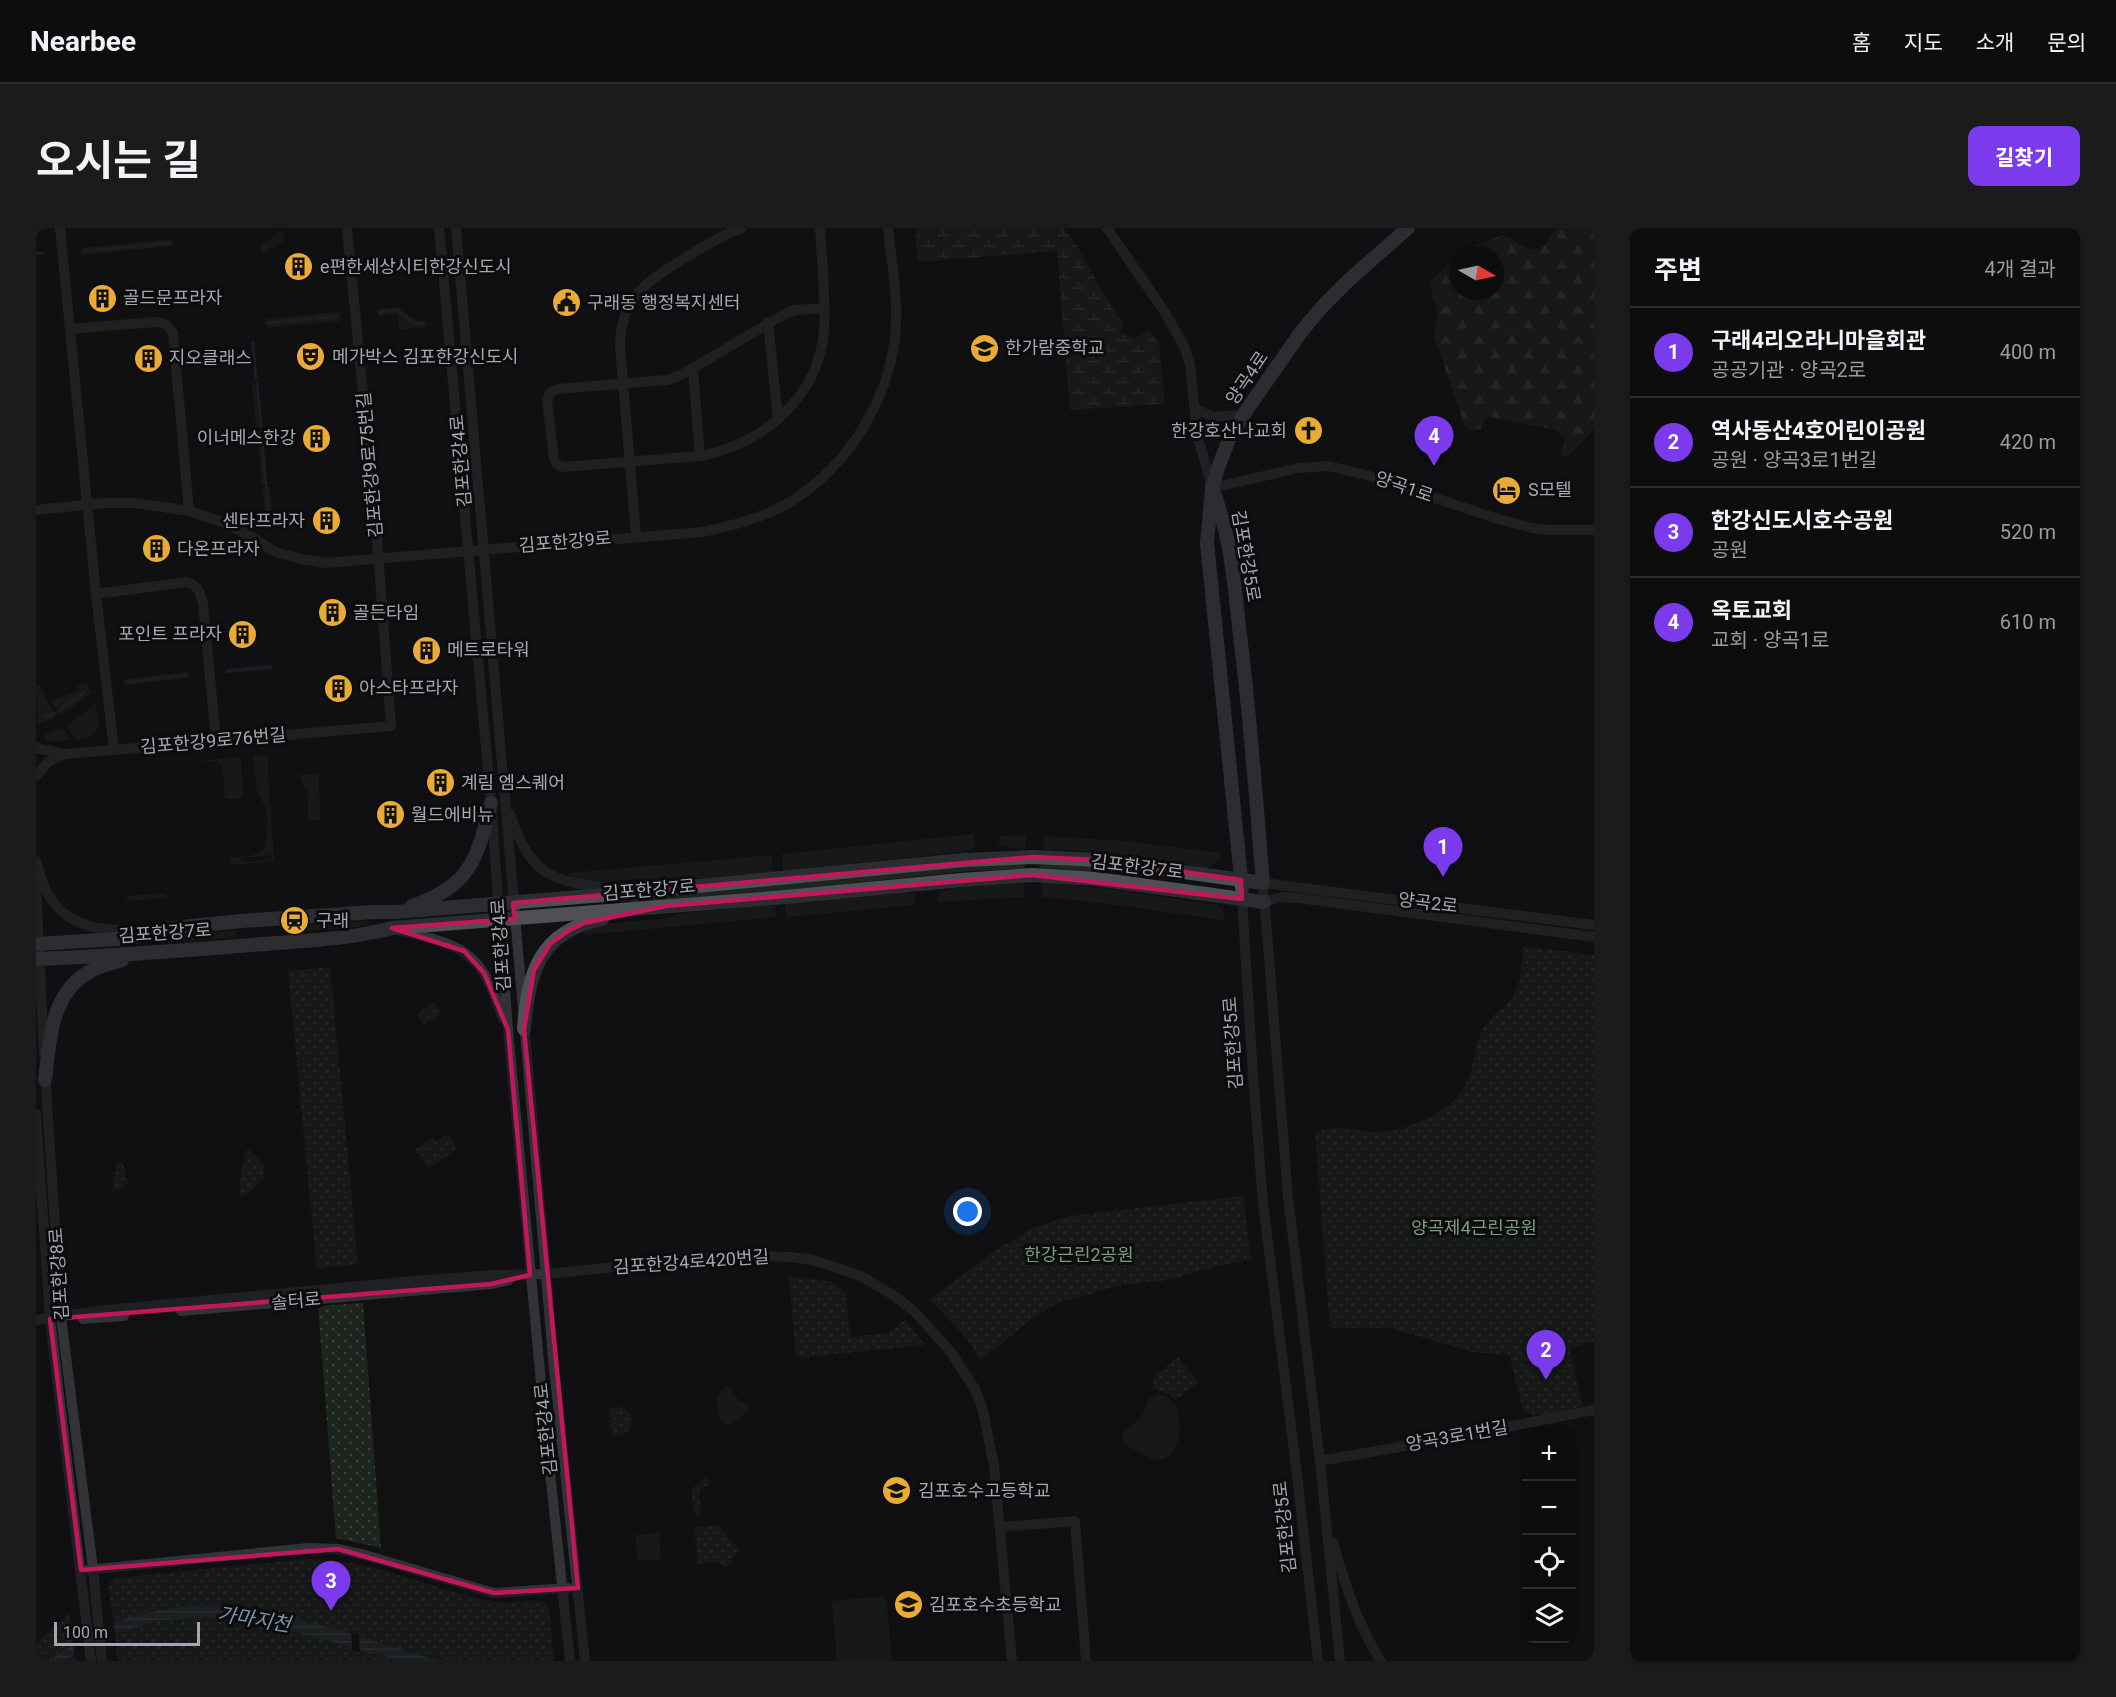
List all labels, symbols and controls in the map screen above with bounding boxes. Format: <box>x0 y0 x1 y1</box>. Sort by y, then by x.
text: Nearbee <box>30 25 136 58</box>
text: 홈 <box>1852 31 1871 55</box>
text: 지도 <box>1904 31 1943 55</box>
text: 소개 <box>1976 31 2014 55</box>
text: 문의 <box>2047 31 2086 55</box>
button: 길찾기 <box>1968 126 2080 186</box>
text: 오시는 길 <box>36 136 201 185</box>
north arrow <box>1450 246 1504 300</box>
building icon: e편한세상시티한강신도시 <box>283 251 315 283</box>
text: 주변 <box>1654 255 1702 285</box>
place label: e편한세상시티한강신도시 <box>320 256 512 277</box>
text: 4개 결과 <box>1985 257 2056 281</box>
building icon: 골드문프라자 <box>86 282 118 314</box>
place label: 골드문프라자 <box>123 287 223 308</box>
public building icon: 구래동 행정복지센터 <box>550 287 582 319</box>
place label: 구래동 행정복지센터 <box>587 292 741 313</box>
text: 구래4리오라니마을회관 <box>1711 328 1926 353</box>
school or university icon: 한가람중학교 <box>968 332 1000 364</box>
place label: 한가람중학교 <box>1005 337 1104 358</box>
text: 1 <box>1668 340 1679 364</box>
text: 400 m <box>2000 340 2056 364</box>
theatre icon: 메가박스 김포한강신도시 <box>295 341 327 373</box>
building icon: 지오클래스 <box>132 342 164 374</box>
place label: 메가박스 김포한강신도시 <box>332 346 519 367</box>
place label: 지오클래스 <box>169 347 252 368</box>
street label: 양곡4로 <box>1221 347 1272 408</box>
text: 공공기관 · 양곡2로 <box>1711 358 1866 382</box>
street label: 김포한강9로75번길 <box>353 391 386 539</box>
street label: 김포한강4로 <box>446 414 475 508</box>
church icon: 한강호산나교회 <box>1292 415 1324 447</box>
pin: 4 <box>1414 416 1454 466</box>
text: 역사동산4호어린이공원 <box>1711 418 1926 443</box>
place label: 한강호산나교회 <box>1171 420 1287 441</box>
building icon: 이너메스한강 <box>301 422 333 454</box>
place label: 이너메스한강 <box>197 427 296 448</box>
text: 2 <box>1668 430 1679 454</box>
text: 420 m <box>2000 430 2056 454</box>
text: 공원 · 양곡3로1번길 <box>1711 448 1877 472</box>
street label: 양곡1로 <box>1372 467 1436 506</box>
hotel icon: S모텔 <box>1491 474 1523 506</box>
place label: S모텔 <box>1528 479 1572 500</box>
building icon: 센타프라자 <box>310 505 342 537</box>
street label: 김포한강5로 <box>1228 508 1265 603</box>
text: 한강신도시호수공원 <box>1711 508 1893 533</box>
place label: 센타프라자 <box>222 510 305 531</box>
text: 3 <box>1668 520 1679 544</box>
text: 520 m <box>2000 520 2056 544</box>
street label: 김포한강9로 <box>518 527 612 556</box>
building icon: 다온프라자 <box>140 533 172 565</box>
place label: 다온프라자 <box>177 538 260 559</box>
text: 공원 <box>1711 538 1748 562</box>
building icon: 골든타임 <box>316 597 348 629</box>
text: 옥토교회 <box>1711 598 1792 623</box>
place label: 골든타임 <box>353 602 419 623</box>
text: 4 <box>1668 610 1679 634</box>
text: 610 m <box>2000 610 2056 634</box>
building icon: 포인트 프라자 <box>227 618 259 650</box>
place label: 포인트 프라자 <box>118 623 222 644</box>
text: 교회 · 양곡1로 <box>1711 628 1829 652</box>
building icon: 메트로타워 <box>410 634 442 666</box>
place label: 메트로타워 <box>447 639 530 660</box>
building icon: 아스타프라자 <box>322 672 354 704</box>
place label: 아스타프라자 <box>359 677 459 698</box>
street label: 김포한강9로76번길 <box>139 724 287 757</box>
building icon: 계림 엠스퀘어 <box>424 767 456 799</box>
place label: 계림 엠스퀘어 <box>461 772 565 793</box>
building icon: 월드에비뉴 <box>374 799 406 831</box>
place label: 월드에비뉴 <box>411 804 494 825</box>
pin: 1 <box>1424 828 1462 877</box>
street label: 김포한강7로 <box>1090 850 1184 883</box>
street label: 김포한강7로 <box>602 875 696 904</box>
street label: 양곡2로 <box>1397 888 1459 917</box>
street label: 김포한강4로 <box>487 898 514 992</box>
station icon: 구래 <box>279 905 311 937</box>
place label: 구래 <box>316 910 349 931</box>
street label: 김포한강7로 <box>118 919 212 946</box>
street label: 김포한강5로 <box>1219 996 1246 1090</box>
your location <box>953 1197 982 1226</box>
park label: 양곡제4근린공원 <box>1411 1217 1537 1238</box>
street label: 김포한강8로 <box>45 1227 72 1321</box>
park label: 한강근린2공원 <box>1024 1244 1134 1265</box>
street label: 김포한강4로420번길 <box>612 1246 770 1277</box>
street label: 솔터로 <box>270 1288 322 1313</box>
pin: 2 <box>1526 1330 1566 1380</box>
street label: 김포한강4로 <box>530 1382 561 1476</box>
street label: 양곡3로1번길 <box>1404 1416 1509 1455</box>
map controls <box>1522 1427 1576 1643</box>
button: + <box>1522 1427 1576 1481</box>
school or university icon: 김포호수고등학교 <box>881 1475 913 1507</box>
place label: 김포호수고등학교 <box>918 1480 1050 1501</box>
street label: 김포한강5로 <box>1269 1480 1300 1574</box>
button: − <box>1522 1481 1576 1535</box>
button: locate <box>1522 1535 1576 1589</box>
pin: 3 <box>312 1562 350 1611</box>
school or university icon: 김포호수초등학교 <box>892 1589 924 1621</box>
button: layers <box>1522 1589 1576 1643</box>
place label: 김포호수초등학교 <box>929 1594 1061 1615</box>
water label: 가마지천 <box>216 1601 295 1637</box>
scale bar <box>54 1619 200 1646</box>
text: 100 m <box>63 1623 108 1642</box>

